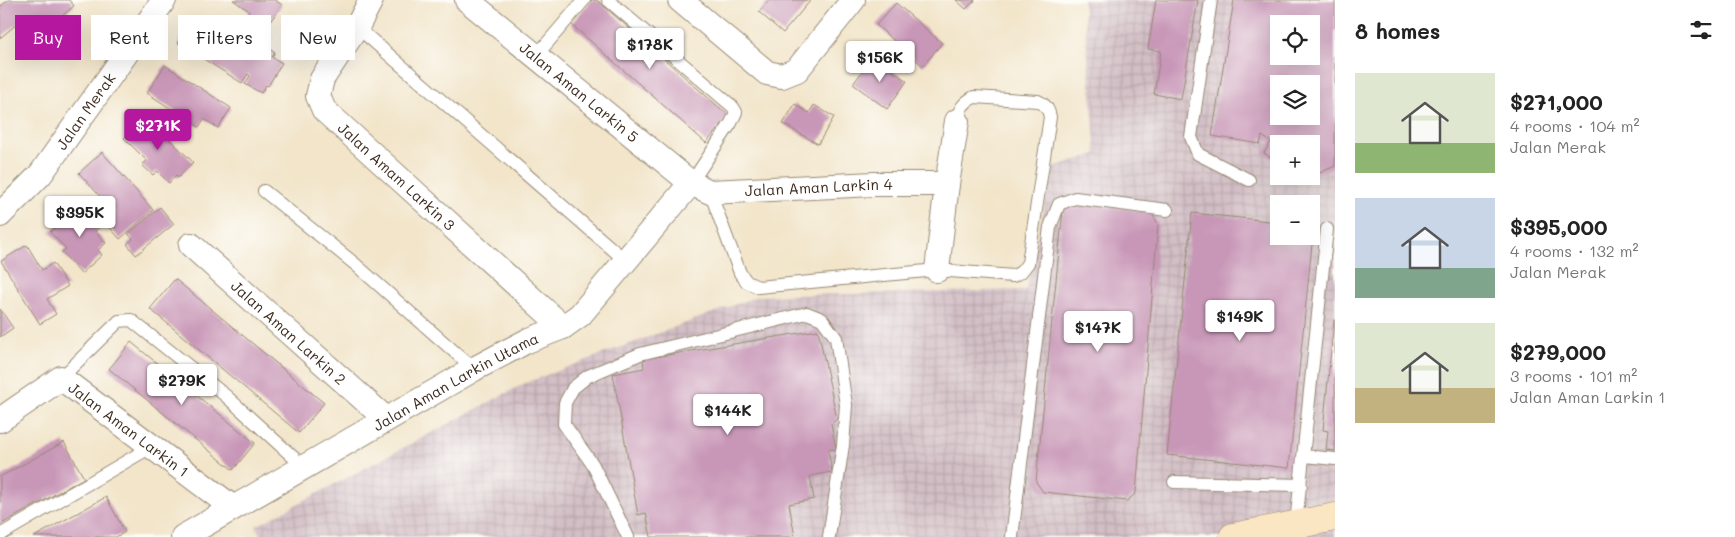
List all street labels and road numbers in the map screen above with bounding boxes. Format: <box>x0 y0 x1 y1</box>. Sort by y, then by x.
street label: Jalan Aman Larkin 5 <box>516 37 643 146</box>
street label: Jalan Merak <box>51 68 120 153</box>
street label: Jalan Amam Larkin 3 <box>334 118 460 235</box>
street label: Jalan Aman Larkin 4 <box>744 174 893 200</box>
street label: Jalan Aman Larkin 2 <box>227 276 350 389</box>
street label: Jalan Aman Larkin Utama <box>369 328 541 435</box>
street label: Jalan Aman Larkin 1 <box>65 377 193 481</box>

